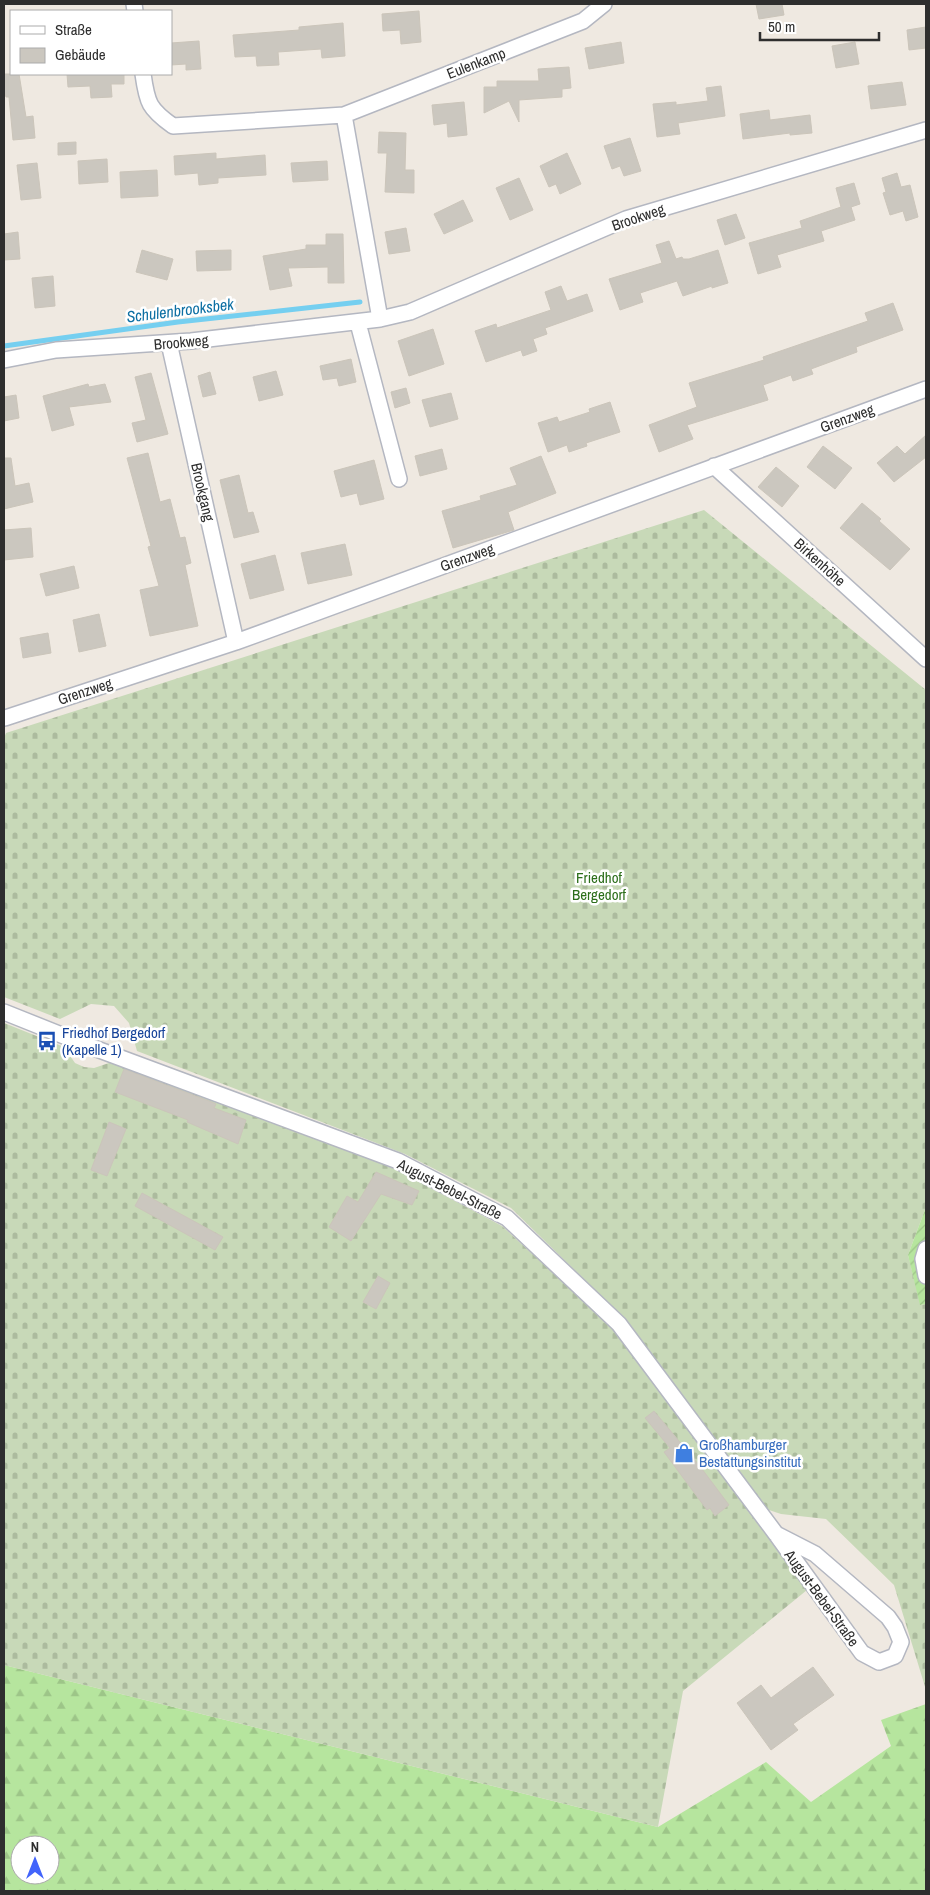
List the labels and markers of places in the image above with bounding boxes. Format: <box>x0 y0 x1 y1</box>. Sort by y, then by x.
place label: Friedhof Bergedorf (Kapelle 1) <box>62 1022 166 1060</box>
bus stop icon: Friedhof Bergedorf (Kapelle 1) <box>36 1030 58 1052</box>
place label: Großhamburger Bestattungsinstitut <box>699 1434 801 1472</box>
shop icon: Großhamburger Bestattungsinstitut <box>673 1442 695 1464</box>

